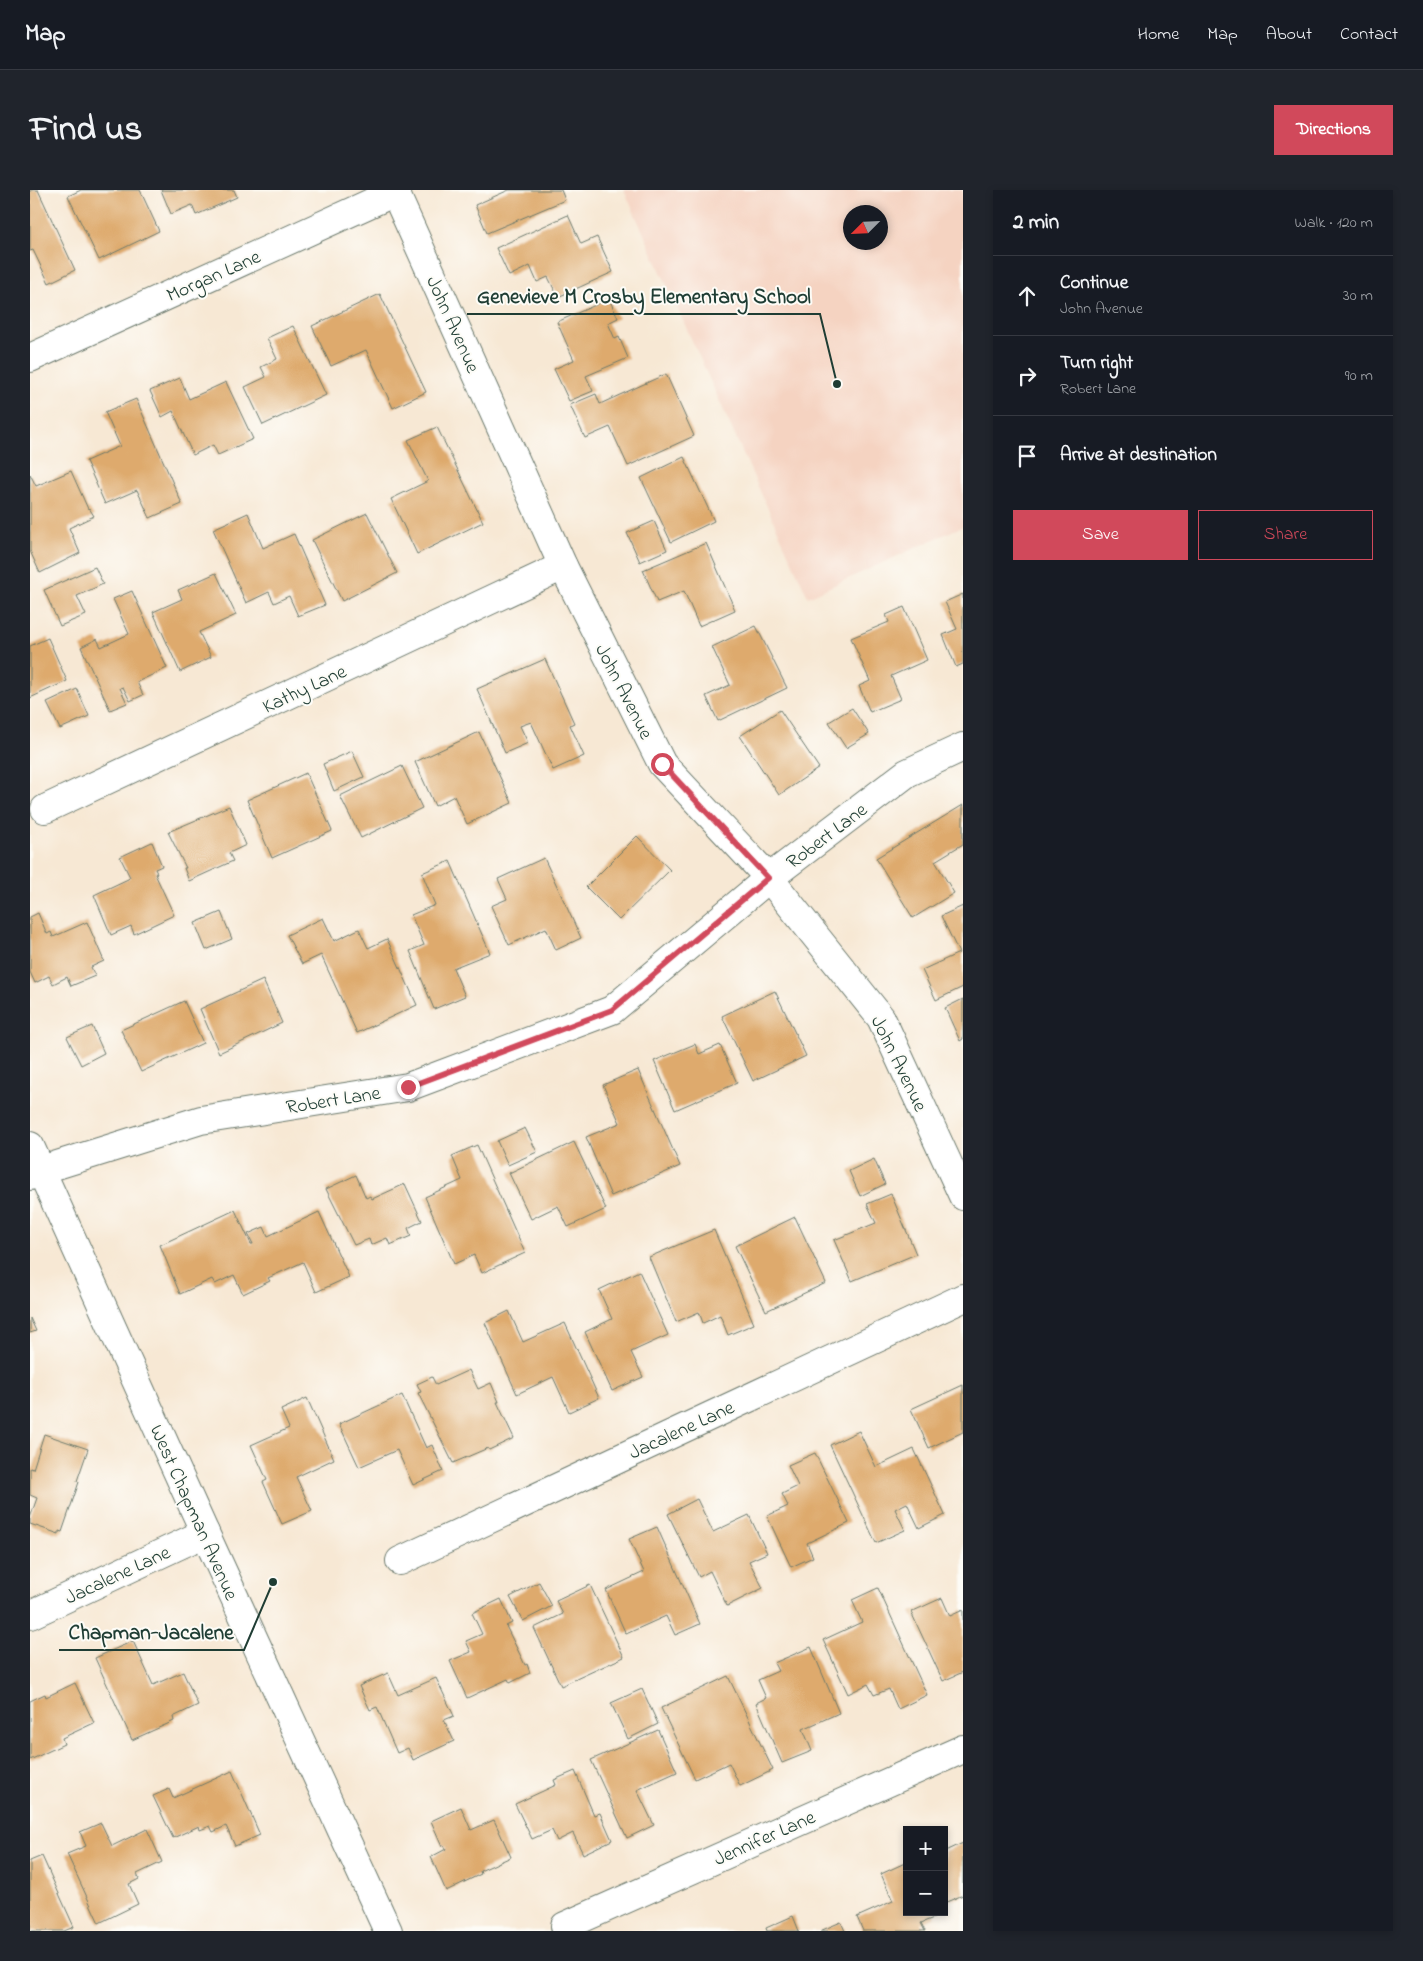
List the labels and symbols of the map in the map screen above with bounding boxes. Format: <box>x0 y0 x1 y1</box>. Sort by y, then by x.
north arrow <box>843 205 888 250</box>
street label: Morgan Lane <box>162 244 266 312</box>
street label: John Avenue <box>417 272 486 378</box>
callout: Genevieve M Crosby Elementary School <box>467 278 820 314</box>
text: Genevieve M Crosby Elementary School <box>477 283 811 315</box>
street label: John Avenue <box>586 639 659 745</box>
street label: Kathy Lane <box>258 658 352 722</box>
route start <box>651 753 674 776</box>
street label: Robert Lane <box>781 797 874 877</box>
street label: John Avenue <box>862 1011 934 1117</box>
route end <box>397 1076 420 1099</box>
street label: Robert Lane <box>284 1080 383 1123</box>
street label: Jacalene Lane <box>625 1394 740 1468</box>
street label: West Chapman Avenue <box>141 1421 245 1606</box>
street label: Jacalene Lane <box>61 1539 176 1613</box>
callout: Chapman-Jacalene <box>59 1614 244 1650</box>
text: Chapman-Jacalene <box>68 1619 234 1649</box>
street label: Jennifer Lane <box>710 1804 821 1875</box>

